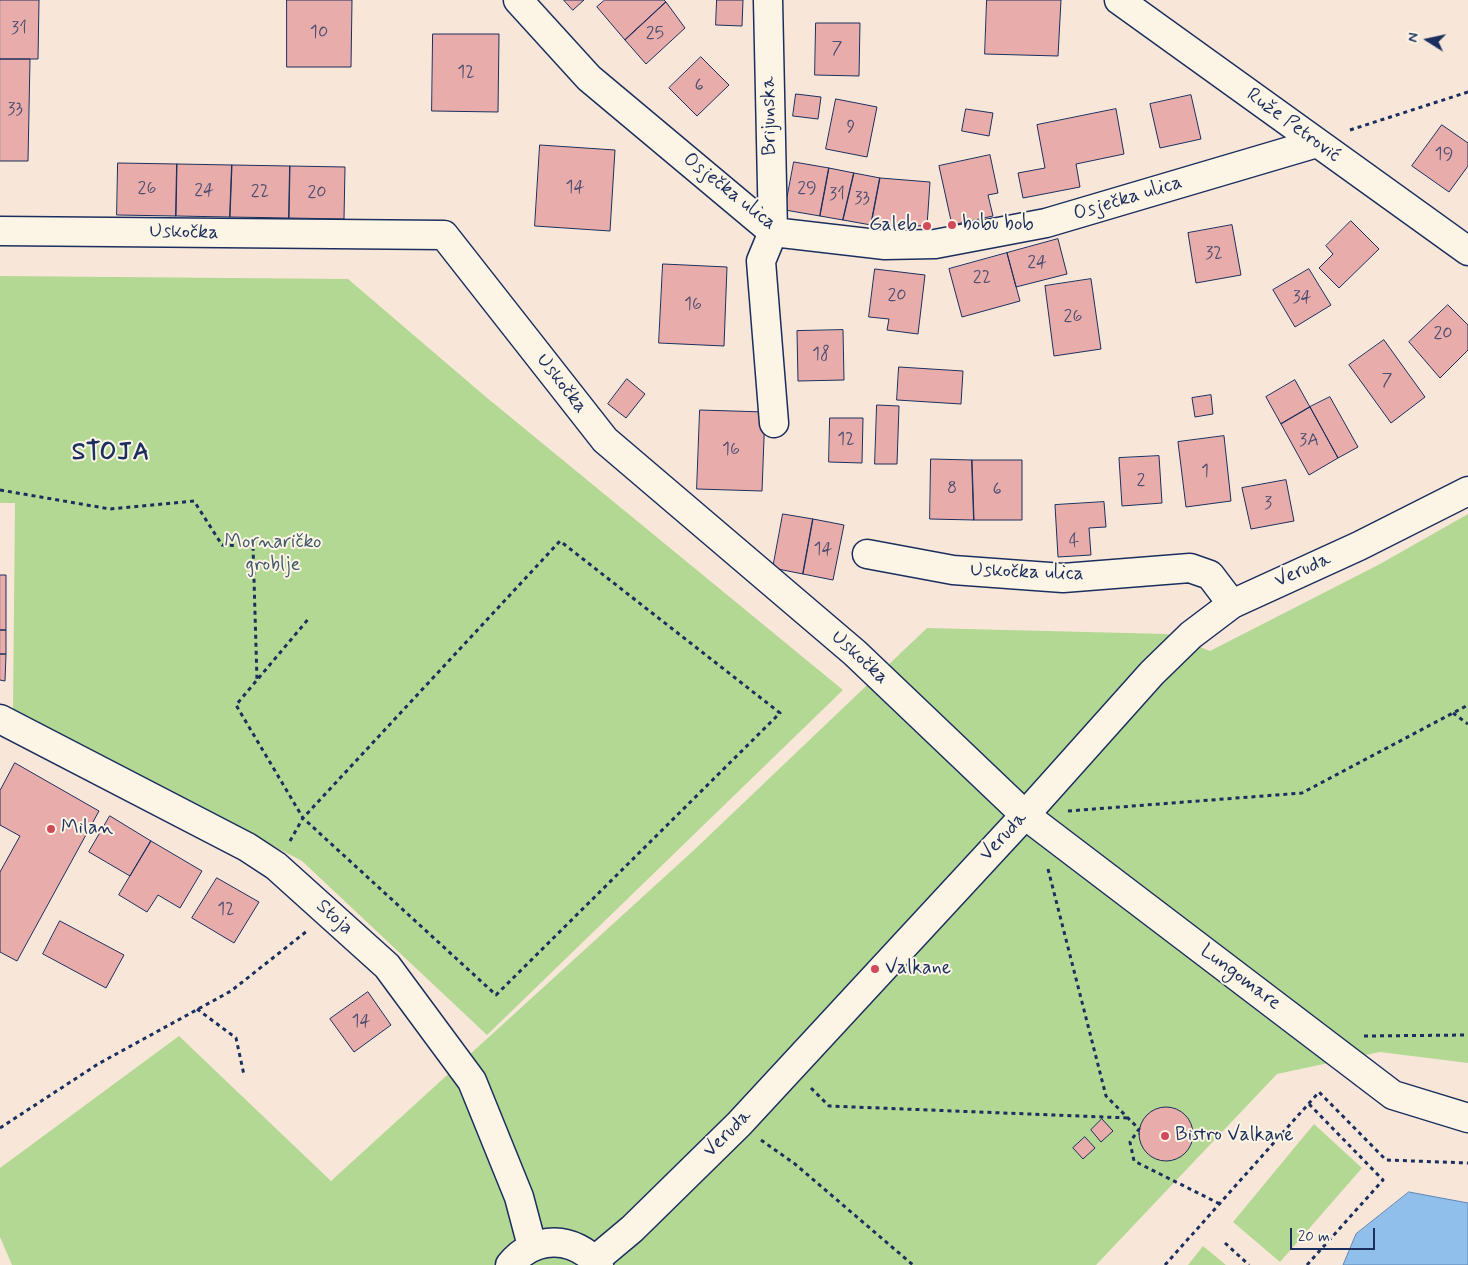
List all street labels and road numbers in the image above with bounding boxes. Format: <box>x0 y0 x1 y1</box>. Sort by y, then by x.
street label: Brijunska <box>757 76 783 156</box>
street label: Ruže Petrović <box>1241 84 1345 168</box>
street label: Osječka ulica <box>677 148 781 236</box>
street label: Osječka ulica <box>1071 171 1185 227</box>
street label: Uskočka <box>149 220 219 246</box>
street label: Uskočka <box>530 349 592 419</box>
street label: Veruda <box>1271 548 1335 594</box>
street label: Uskočka ulica <box>970 559 1084 587</box>
street label: Uskočka <box>825 626 893 690</box>
street label: Veruda <box>975 807 1033 867</box>
street label: Stoja <box>310 895 358 941</box>
street label: Lungomare <box>1195 940 1285 1016</box>
street label: Veruda <box>699 1105 757 1163</box>

